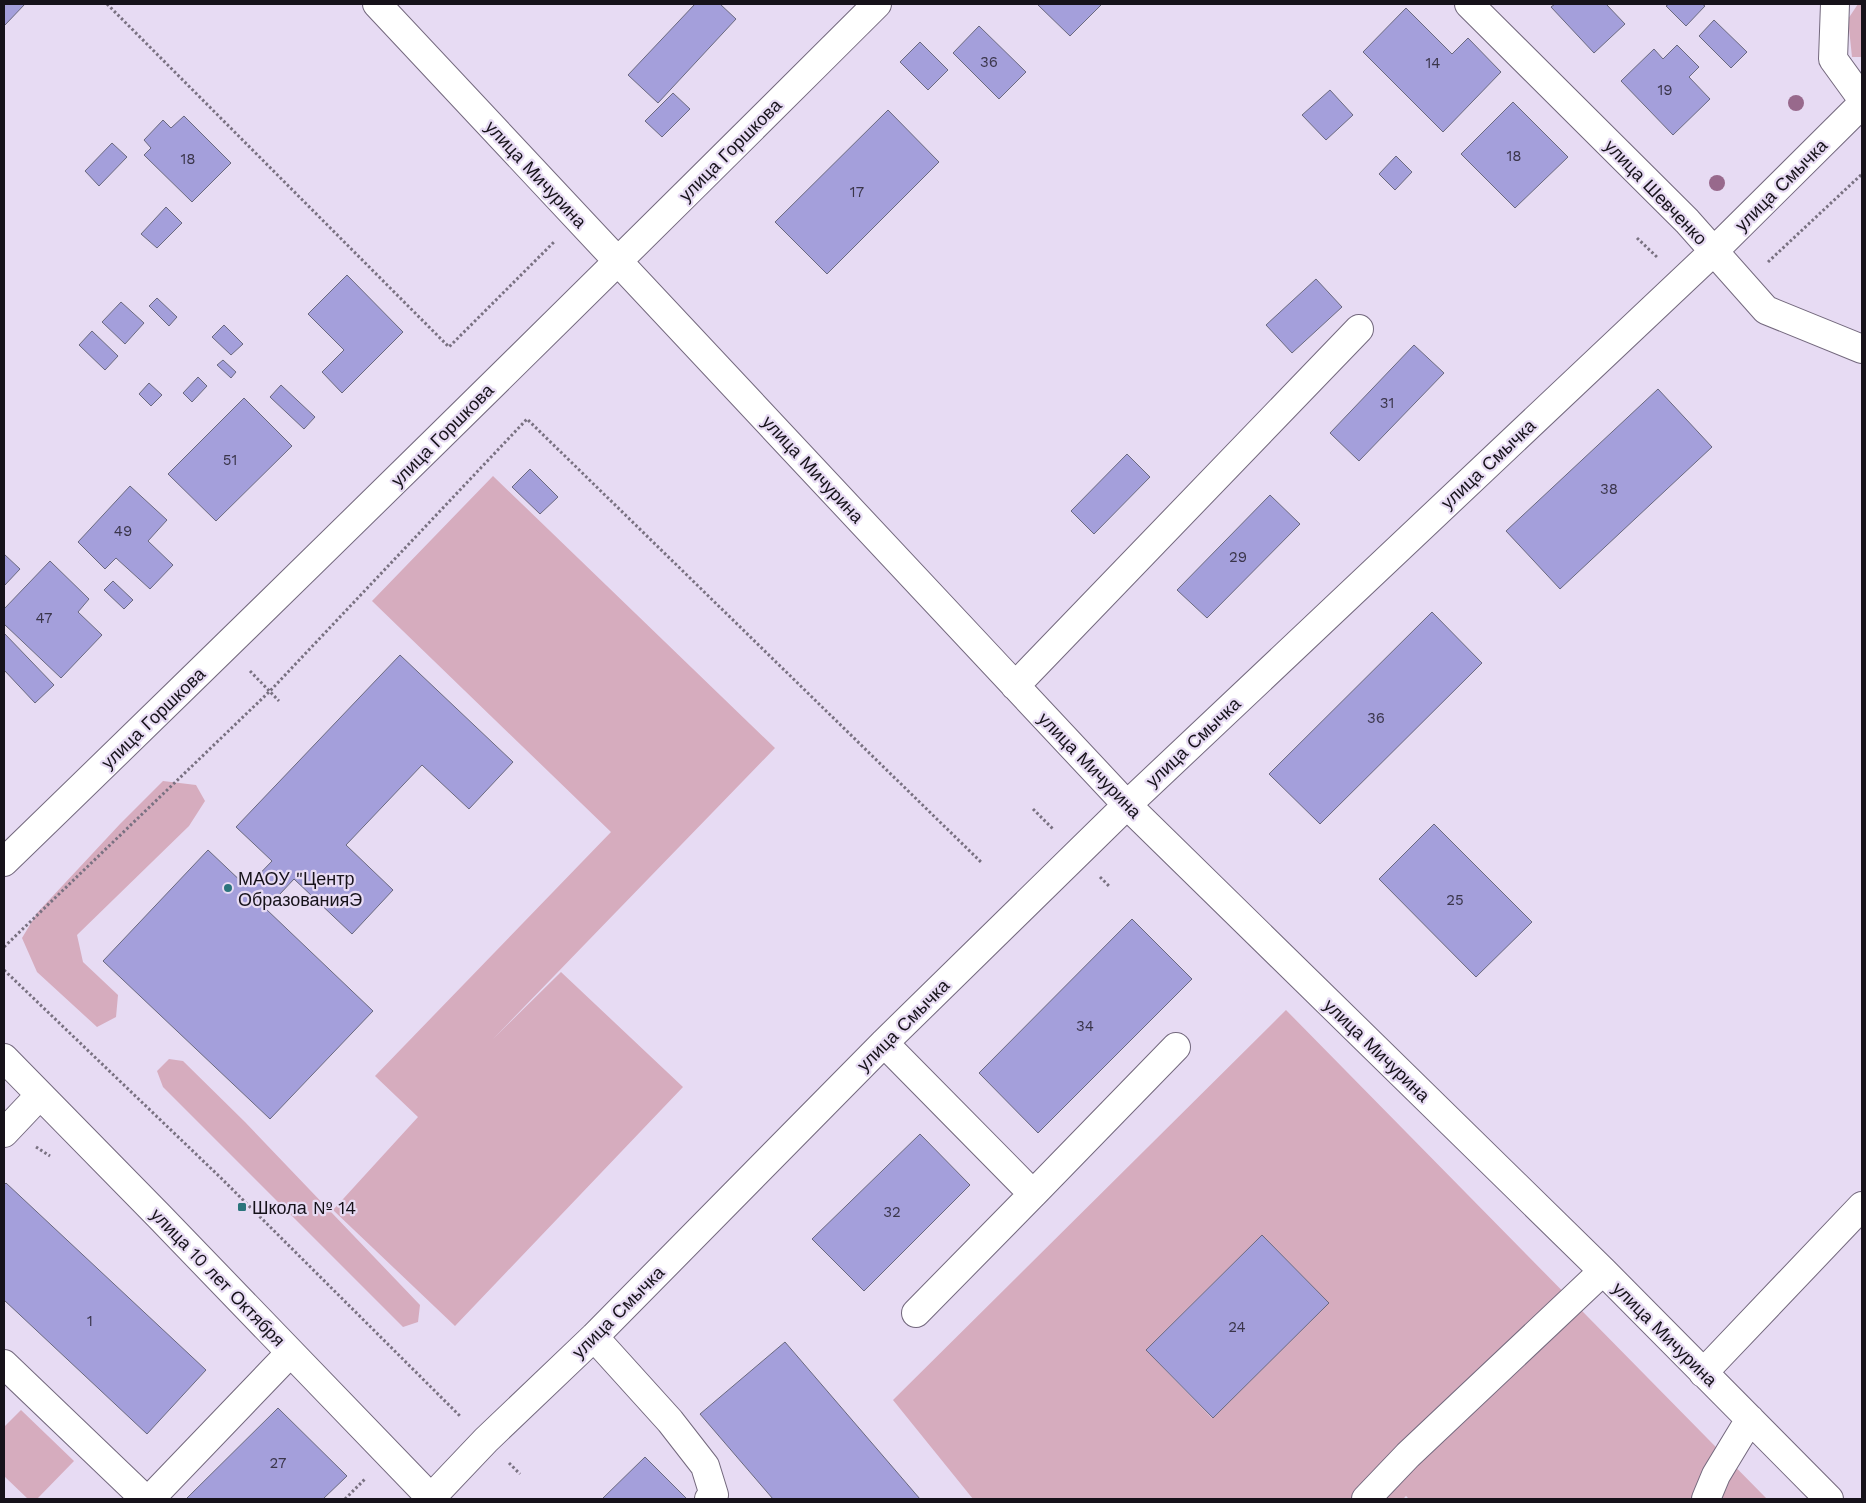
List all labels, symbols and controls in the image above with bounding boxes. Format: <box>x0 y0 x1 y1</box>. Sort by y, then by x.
house number: 36 <box>980 53 998 71</box>
house number: 14 <box>1425 54 1441 72</box>
house number: 19 <box>1657 81 1673 99</box>
street label: улица Горшкова <box>674 94 786 206</box>
street label: улица Мичурина <box>481 116 592 233</box>
street label: улица Смычка <box>1731 134 1832 235</box>
street label: улица Шевченко <box>1600 135 1712 249</box>
house number: 18 <box>1506 147 1522 165</box>
house number: 18 <box>180 150 196 168</box>
house number: 17 <box>850 183 864 201</box>
street label: улица Горшкова <box>386 379 498 491</box>
house number: 31 <box>1380 394 1394 412</box>
street label: улица Мичурина <box>758 411 869 528</box>
street label: улица Смычка <box>1436 414 1540 513</box>
house number: 51 <box>223 451 237 469</box>
house number: 38 <box>1600 480 1618 498</box>
house number: 49 <box>114 522 132 540</box>
house number: 29 <box>1229 548 1247 566</box>
house number: 47 <box>36 609 52 627</box>
street label: улица Горшкова <box>97 662 210 773</box>
street label: улица Смычка <box>1141 692 1245 791</box>
street label: улица Мичурина <box>1034 708 1146 823</box>
house number: 36 <box>1367 709 1385 727</box>
place label: МАОУ "Центр ОбразованияЭ <box>238 868 362 910</box>
marker: МАОУ "Центр ОбразованияЭ <box>222 882 234 894</box>
house number: 25 <box>1446 891 1464 909</box>
street label: улица Смычка <box>853 974 954 1075</box>
street label: улица Мичурина <box>1320 994 1435 1106</box>
house number: 34 <box>1076 1017 1094 1035</box>
place label: Школа № 14 <box>252 1197 356 1218</box>
marker: Школа № 14 <box>236 1201 248 1213</box>
house number: 32 <box>883 1203 901 1221</box>
street label: улица 10 лет Октября <box>147 1204 289 1350</box>
street label: улица Смычка <box>568 1261 669 1362</box>
street label: улица Мичурина <box>1608 1277 1722 1391</box>
house number: 1 <box>87 1312 93 1330</box>
house number: 24 <box>1228 1318 1246 1336</box>
house number: 27 <box>270 1454 286 1472</box>

